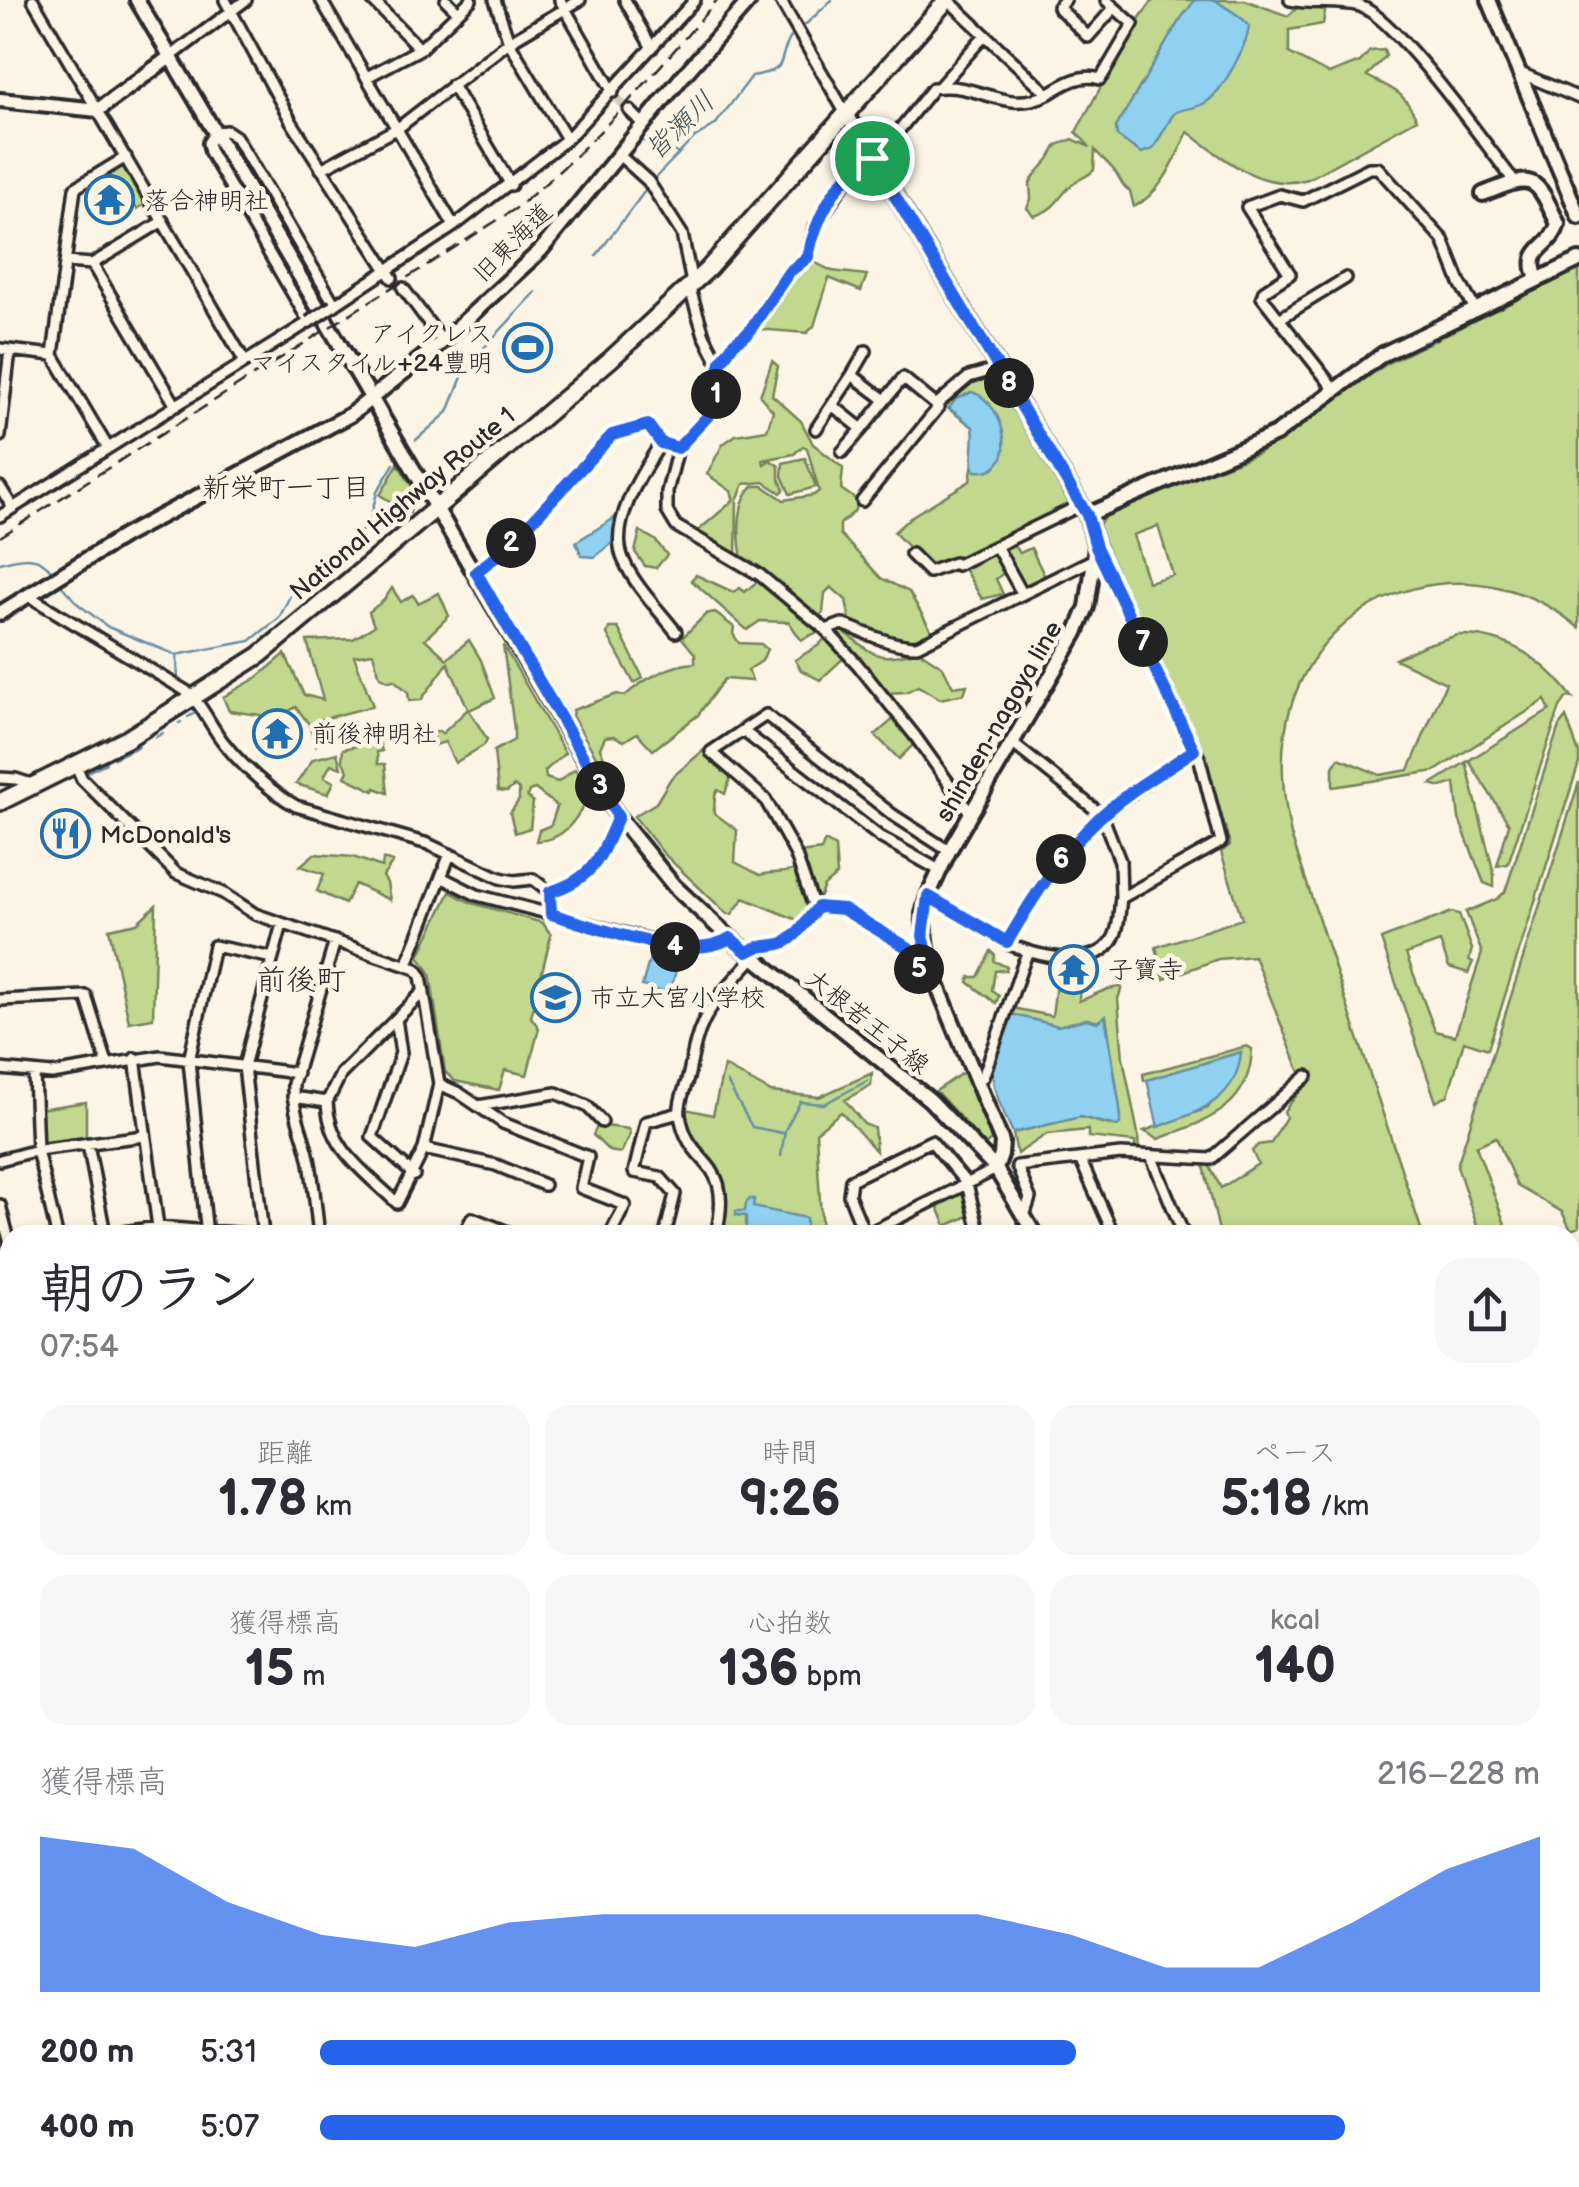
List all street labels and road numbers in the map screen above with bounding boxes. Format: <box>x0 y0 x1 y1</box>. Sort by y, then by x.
street label: 旧東海道 <box>467 197 559 289</box>
street label: National Highway Route 1 <box>284 401 522 607</box>
street label: shinden-nagoya line <box>929 616 1070 828</box>
street label: 大根若王子線 <box>799 963 935 1081</box>

